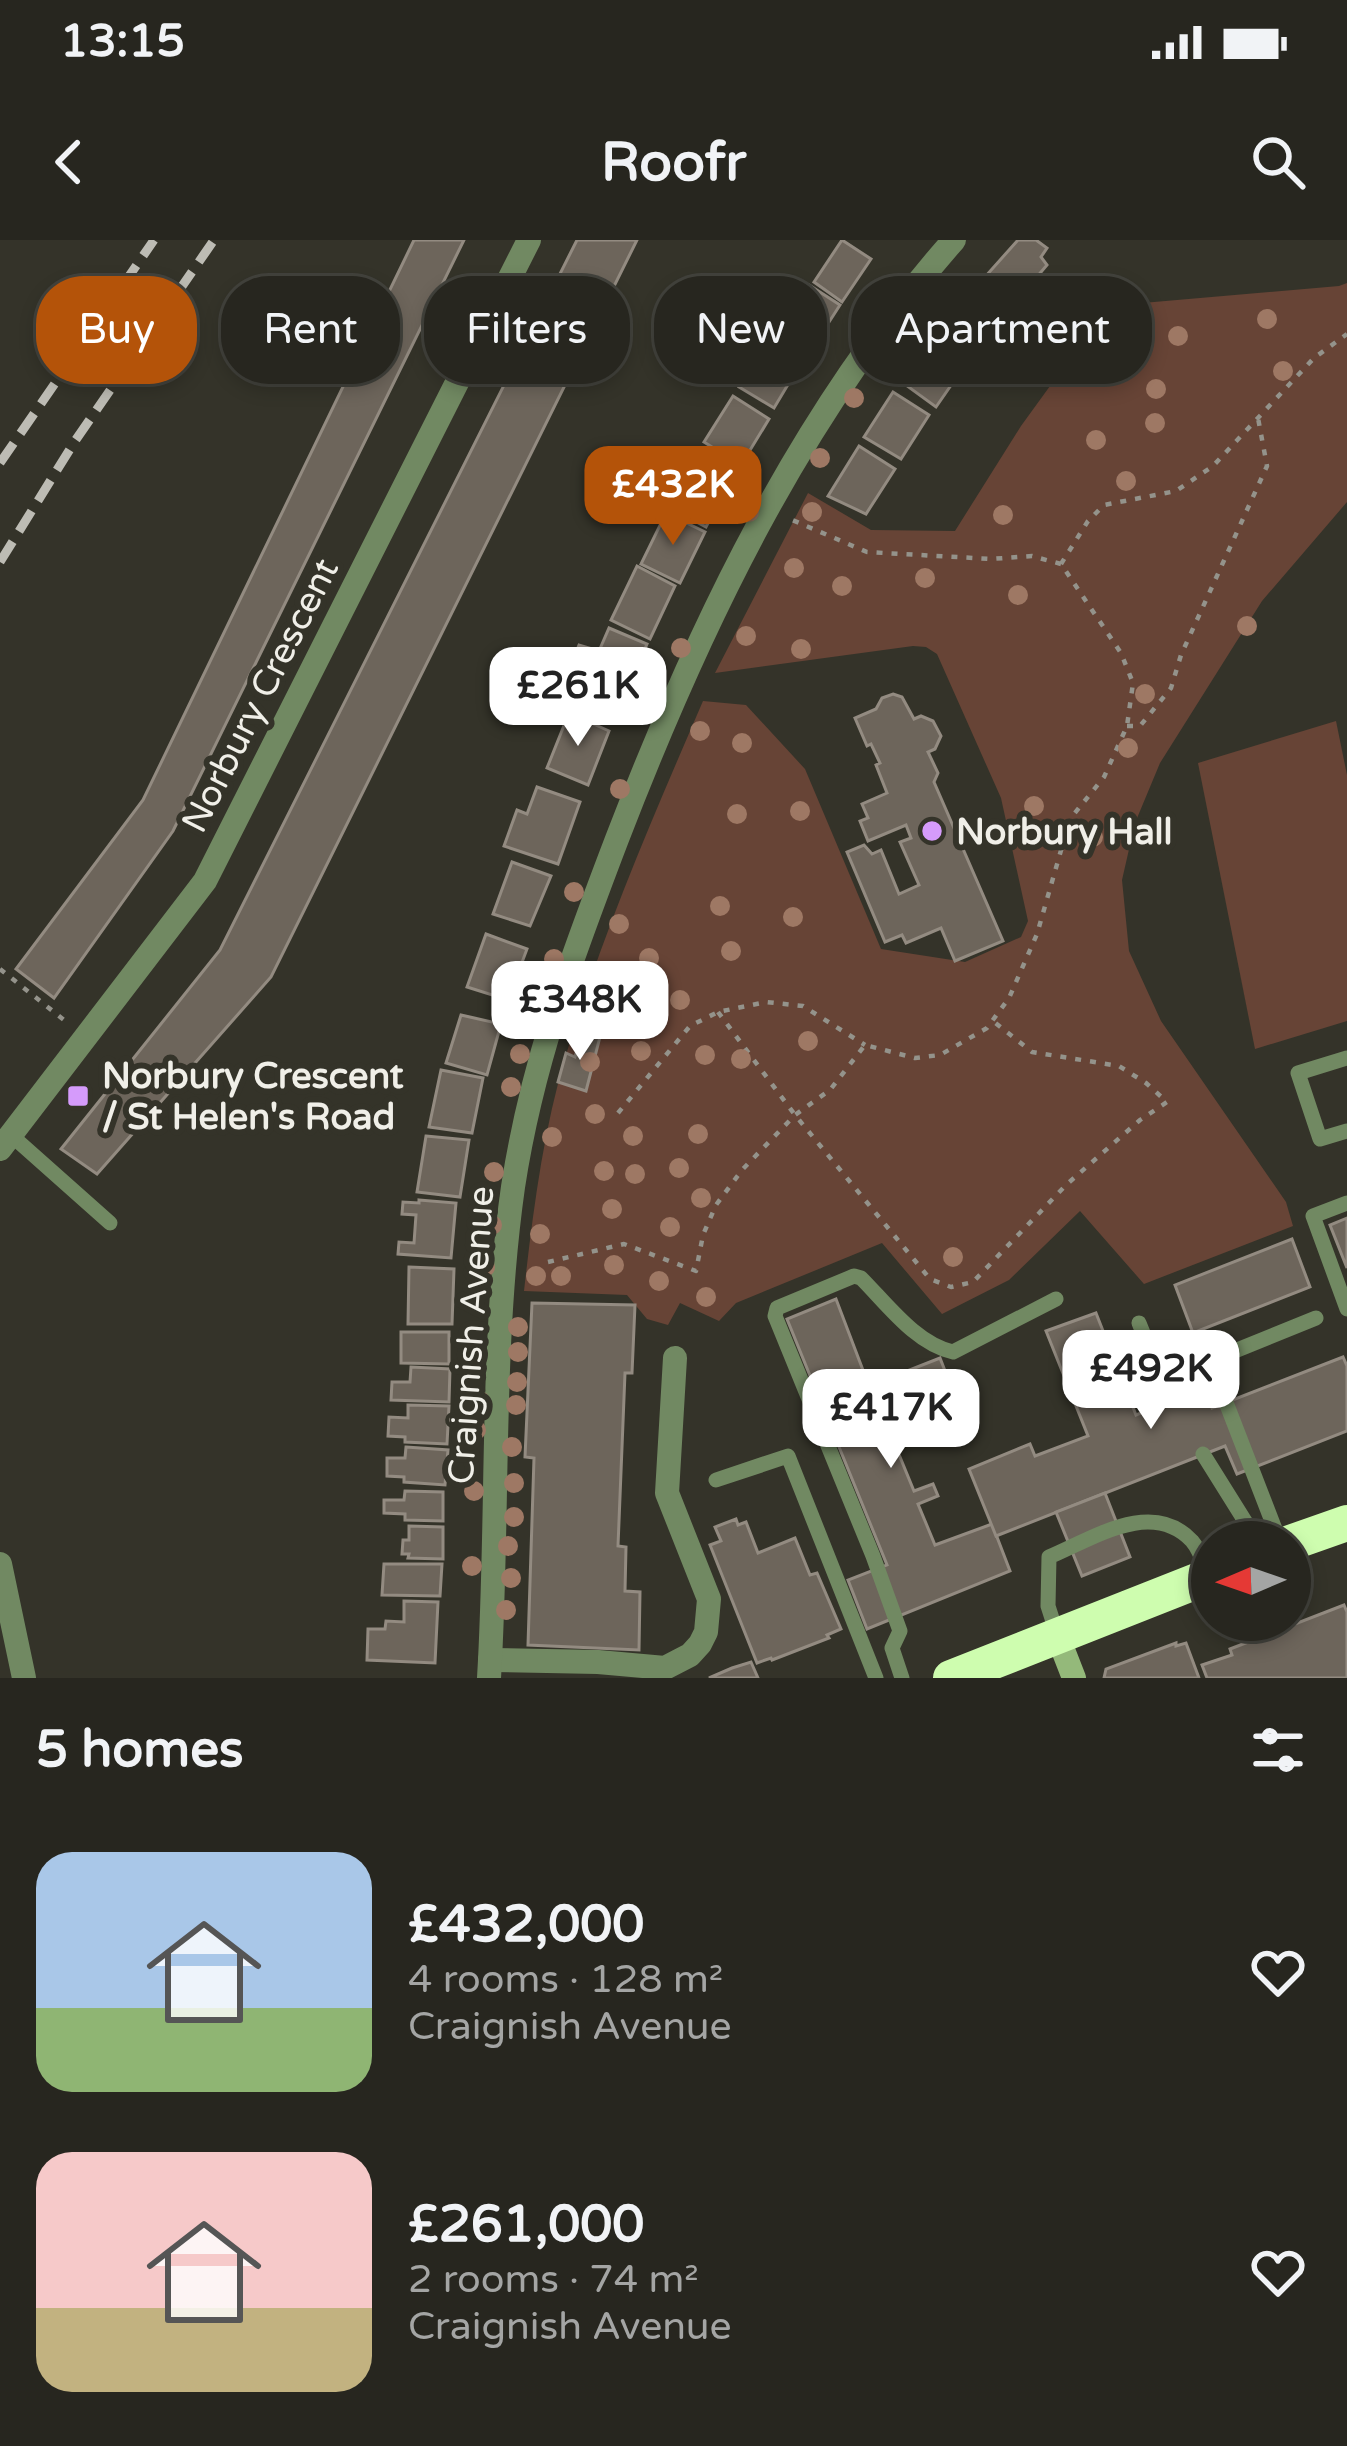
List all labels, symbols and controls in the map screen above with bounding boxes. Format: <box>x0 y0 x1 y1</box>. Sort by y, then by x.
text: 13:15 <box>60 15 185 69</box>
icon: back <box>36 129 102 195</box>
icon: search <box>1245 129 1311 195</box>
text: Roofr <box>601 130 746 195</box>
chip: Buy <box>36 276 197 384</box>
chip: Rent <box>221 276 400 384</box>
chip: Filters <box>424 276 630 384</box>
chip: New <box>654 276 827 384</box>
chip: Apartment <box>851 276 1152 384</box>
pin: £432K <box>589 446 757 548</box>
text: £432K <box>611 461 735 508</box>
street label: Norbury Crescent <box>173 552 348 840</box>
pin: £261K <box>494 647 662 749</box>
text: £261K <box>516 662 640 709</box>
place label: Norbury Hall <box>956 811 1173 854</box>
marker: Norbury Hall <box>919 818 945 844</box>
pin: £348K <box>496 961 664 1063</box>
text: £348K <box>518 976 642 1023</box>
place label: Norbury Crescent / St Helen's Road <box>102 1055 404 1139</box>
marker: Norbury Crescent / St Helen's Road <box>65 1083 91 1109</box>
street label: Craignish Avenue <box>440 1185 503 1486</box>
pin: £492K <box>1067 1330 1235 1432</box>
text: £492K <box>1089 1345 1213 1392</box>
pin: £417K <box>807 1369 975 1471</box>
text: £417K <box>829 1384 953 1431</box>
north arrow <box>1191 1521 1311 1641</box>
map controls <box>1191 1521 1311 1641</box>
icon: filters <box>1245 1717 1311 1783</box>
text: 5 homes <box>36 1719 244 1781</box>
text: £432,000 <box>408 1894 644 1956</box>
icon: home <box>132 1900 276 2044</box>
icon: heart <box>1245 1939 1311 2005</box>
text: 4 rooms · 128 m² <box>408 1956 723 2003</box>
text: Craignish Avenue <box>408 2003 732 2050</box>
text: £261,000 <box>408 2194 644 2256</box>
icon: home <box>132 2200 276 2344</box>
icon: heart <box>1245 2239 1311 2305</box>
text: 2 rooms · 74 m² <box>408 2256 699 2303</box>
text: Craignish Avenue <box>408 2303 732 2350</box>

